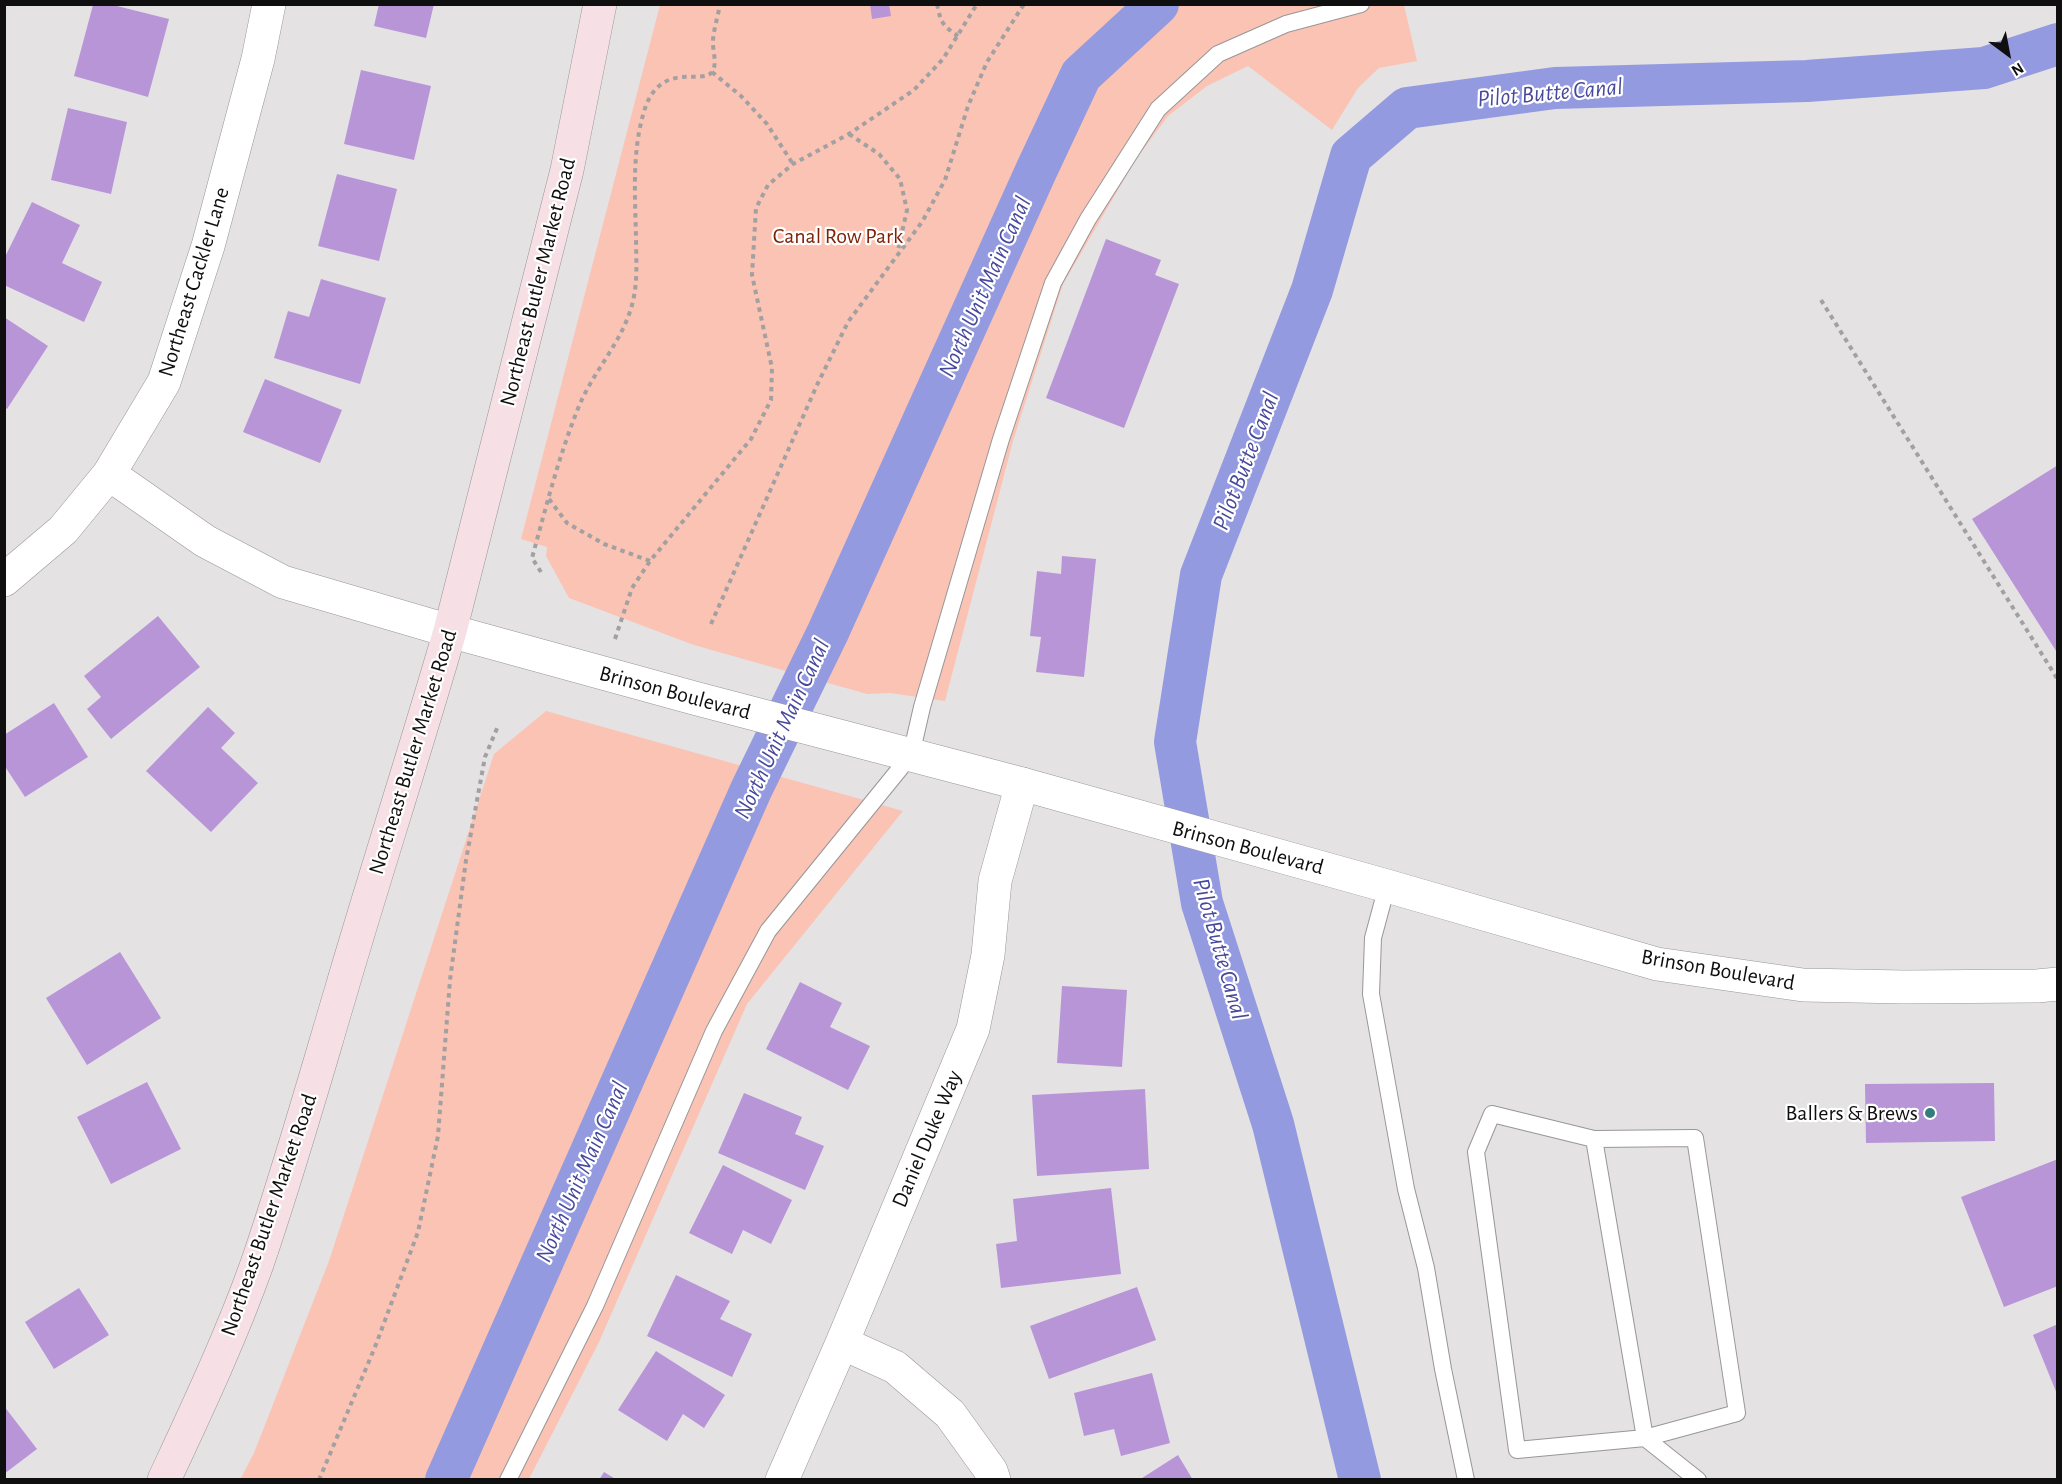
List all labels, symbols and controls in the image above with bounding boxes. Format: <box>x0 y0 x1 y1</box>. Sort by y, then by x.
north arrow <box>1978 24 2038 84</box>
text: N <box>2009 60 2026 79</box>
water label: Pilot Butte Canal <box>1476 72 1624 114</box>
street label: Northeast Butler Market Road <box>494 155 582 409</box>
street label: Northeast Cackler Lane <box>153 184 235 380</box>
water label: North Unit Main Canal <box>932 192 1038 382</box>
park label: Canal Row Park <box>773 223 903 249</box>
water label: Pilot Butte Canal <box>1206 388 1286 534</box>
street label: Northeast Butler Market Road <box>363 626 463 878</box>
water label: North Unit Main Canal <box>728 634 836 824</box>
street label: Brinson Boulevard <box>596 660 754 726</box>
street label: Brinson Boulevard <box>1169 815 1327 881</box>
water label: Pilot Butte Canal <box>1186 875 1254 1023</box>
street label: Brinson Boulevard <box>1639 943 1797 997</box>
street label: Daniel Duke Way <box>886 1066 968 1212</box>
water label: North Unit Main Canal <box>529 1077 635 1267</box>
street label: Northeast Butler Market Road <box>215 1090 323 1340</box>
place label: Ballers & Brews <box>1785 1100 1918 1126</box>
marker: Ballers & Brews <box>1923 1106 1937 1120</box>

